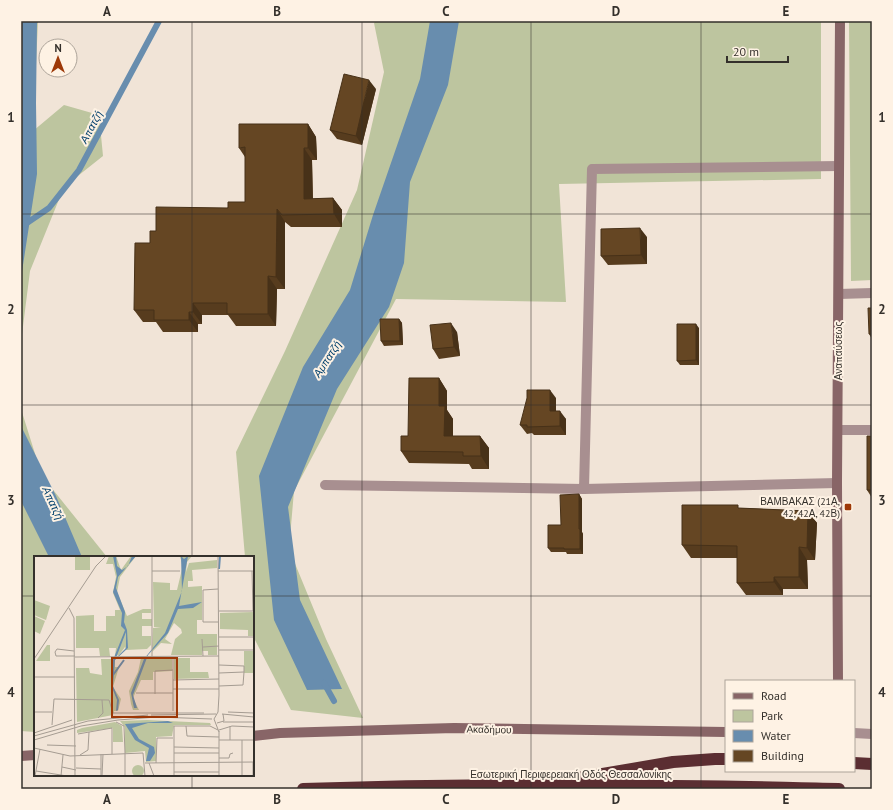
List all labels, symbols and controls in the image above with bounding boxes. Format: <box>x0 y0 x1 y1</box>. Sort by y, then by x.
text: A <box>103 3 111 20</box>
text: B <box>273 3 281 20</box>
text: C <box>442 3 450 20</box>
text: D <box>612 3 620 20</box>
text: E <box>783 3 790 20</box>
north arrow <box>38 38 78 78</box>
scale bar <box>727 38 788 64</box>
text: N <box>54 41 62 55</box>
text: 20 m <box>733 44 759 59</box>
water label: Απατζή <box>76 108 105 147</box>
text: 1 <box>7 109 15 126</box>
text: 1 <box>878 109 886 126</box>
text: 2 <box>7 301 15 318</box>
text: 2 <box>878 301 886 318</box>
street label: Αναπαύσεως <box>832 322 845 380</box>
water label: Αμπατζή <box>309 338 344 381</box>
water label: Απατζή <box>39 483 67 522</box>
text: 3 <box>7 492 15 509</box>
text: 3 <box>878 492 886 509</box>
place label: ΒΑΜΒΑΚΑΣ (21Α, 42, 42Α, 42Β) <box>760 495 840 520</box>
marker: ΒΑΜΒΑΚΑΣ (21Α, 42, 42Α, 42Β) <box>843 502 853 512</box>
inset map <box>34 556 254 776</box>
legend <box>725 680 855 772</box>
text: 4 <box>7 684 15 701</box>
text: 4 <box>878 684 886 701</box>
text: Road <box>761 688 786 703</box>
text: Park <box>761 708 783 723</box>
street label: Ακαδήμου <box>466 723 512 736</box>
text: Water <box>761 728 791 743</box>
text: Building <box>761 748 804 763</box>
street label: Εσωτερική Περιφερειακή Οδός Θεσσαλονίκης <box>470 768 672 781</box>
text: A <box>103 791 111 808</box>
text: B <box>273 791 281 808</box>
text: C <box>442 791 450 808</box>
text: D <box>612 791 620 808</box>
text: E <box>783 791 790 808</box>

